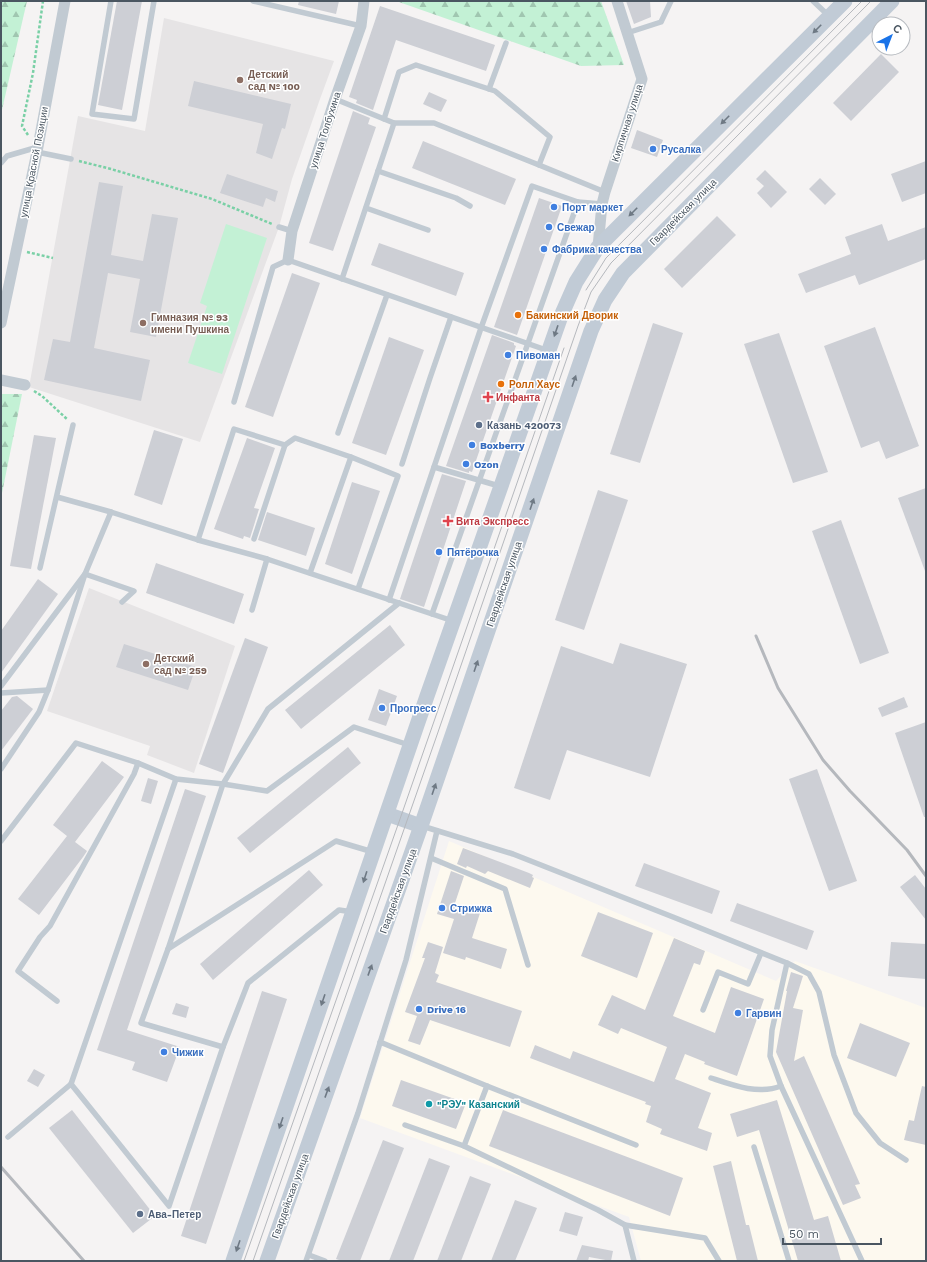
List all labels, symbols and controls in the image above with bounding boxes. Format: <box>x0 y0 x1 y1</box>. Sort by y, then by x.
north arrow <box>871 16 911 56</box>
text: С <box>890 21 905 36</box>
one-way arrow <box>812 24 822 34</box>
place label: Детский сад № 100 <box>248 69 300 92</box>
marker: Детский сад № 100 <box>235 75 245 85</box>
street label: Кирпичная улица <box>609 83 645 163</box>
street label: улица Толбухина <box>307 90 343 170</box>
street label: улица Красной Позиции <box>18 106 50 218</box>
one-way arrow <box>720 116 730 125</box>
marker: Русалка <box>648 144 658 154</box>
place label: Русалка <box>661 144 702 155</box>
street label: Гвардейская улица <box>648 176 719 247</box>
marker: Порт маркет <box>549 202 559 212</box>
place label: Порт маркет <box>562 202 623 213</box>
one-way arrow <box>628 207 638 217</box>
marker: Свежар <box>544 222 554 232</box>
place label: Свежар <box>557 222 595 233</box>
marker: Фабрика качества <box>539 244 549 254</box>
place label: Фабрика качества <box>552 244 642 255</box>
marker: Бакинский Дворик <box>513 310 523 320</box>
place label: Бакинский Дворик <box>526 310 619 321</box>
place label: Гимназия № 93 имени Пушкина <box>151 312 229 335</box>
marker: Гимназия № 93 имени Пушкина <box>138 318 148 328</box>
one-way arrow <box>553 326 559 338</box>
marker: Пивоман <box>503 350 513 360</box>
place label: Пивоман <box>516 350 560 361</box>
one-way arrow <box>572 374 578 386</box>
marker: Ролл Хаус <box>496 379 506 389</box>
place label: Ролл Хаус <box>509 379 560 390</box>
marker: Инфанта <box>483 392 493 402</box>
place label: Инфанта <box>496 392 540 403</box>
marker: Казань 420073 <box>474 420 484 430</box>
place label: Казань 420073 <box>487 420 561 431</box>
marker: Boxberry <box>467 440 477 450</box>
place label: Boxberry <box>480 440 525 451</box>
marker: Ozon <box>461 459 471 469</box>
place label: Ozon <box>474 459 499 470</box>
one-way arrow <box>529 497 535 509</box>
marker: Вита Экспресс <box>443 516 453 526</box>
place label: Вита Экспресс <box>456 516 529 527</box>
street label: Гвардейская улица <box>484 540 524 628</box>
marker: Пятёрочка <box>434 547 444 557</box>
place label: Пятёрочка <box>447 547 499 558</box>
place label: Детский сад № 259 <box>154 653 207 676</box>
marker: Детский сад № 259 <box>141 659 151 669</box>
one-way arrow <box>473 660 479 672</box>
marker: Прогресс <box>377 703 387 713</box>
place label: Прогресс <box>390 703 437 714</box>
one-way arrow <box>431 783 437 795</box>
street label: Гвардейская улица <box>378 847 419 935</box>
one-way arrow <box>362 872 368 884</box>
marker: Стрижка <box>437 903 447 913</box>
place label: Стрижка <box>450 903 492 914</box>
one-way arrow <box>368 963 374 975</box>
one-way arrow <box>320 995 326 1007</box>
marker: Drive 16 <box>414 1004 424 1014</box>
place label: Drive 16 <box>427 1004 466 1015</box>
marker: Гарвин <box>733 1008 743 1018</box>
place label: Гарвин <box>746 1008 782 1019</box>
marker: Чижик <box>159 1047 169 1057</box>
place label: Чижик <box>172 1047 204 1058</box>
one-way arrow <box>324 1086 330 1098</box>
marker: "РЭУ" Казанский <box>424 1099 434 1109</box>
place label: "РЭУ" Казанский <box>437 1099 520 1110</box>
one-way arrow <box>277 1118 283 1130</box>
street label: Гвардейская улица <box>270 1152 311 1240</box>
marker: Ава-Петер <box>135 1209 145 1219</box>
place label: Ава-Петер <box>148 1209 201 1220</box>
scale bar <box>783 1220 881 1246</box>
text: 50 m <box>789 1227 819 1241</box>
one-way arrow <box>235 1241 241 1253</box>

